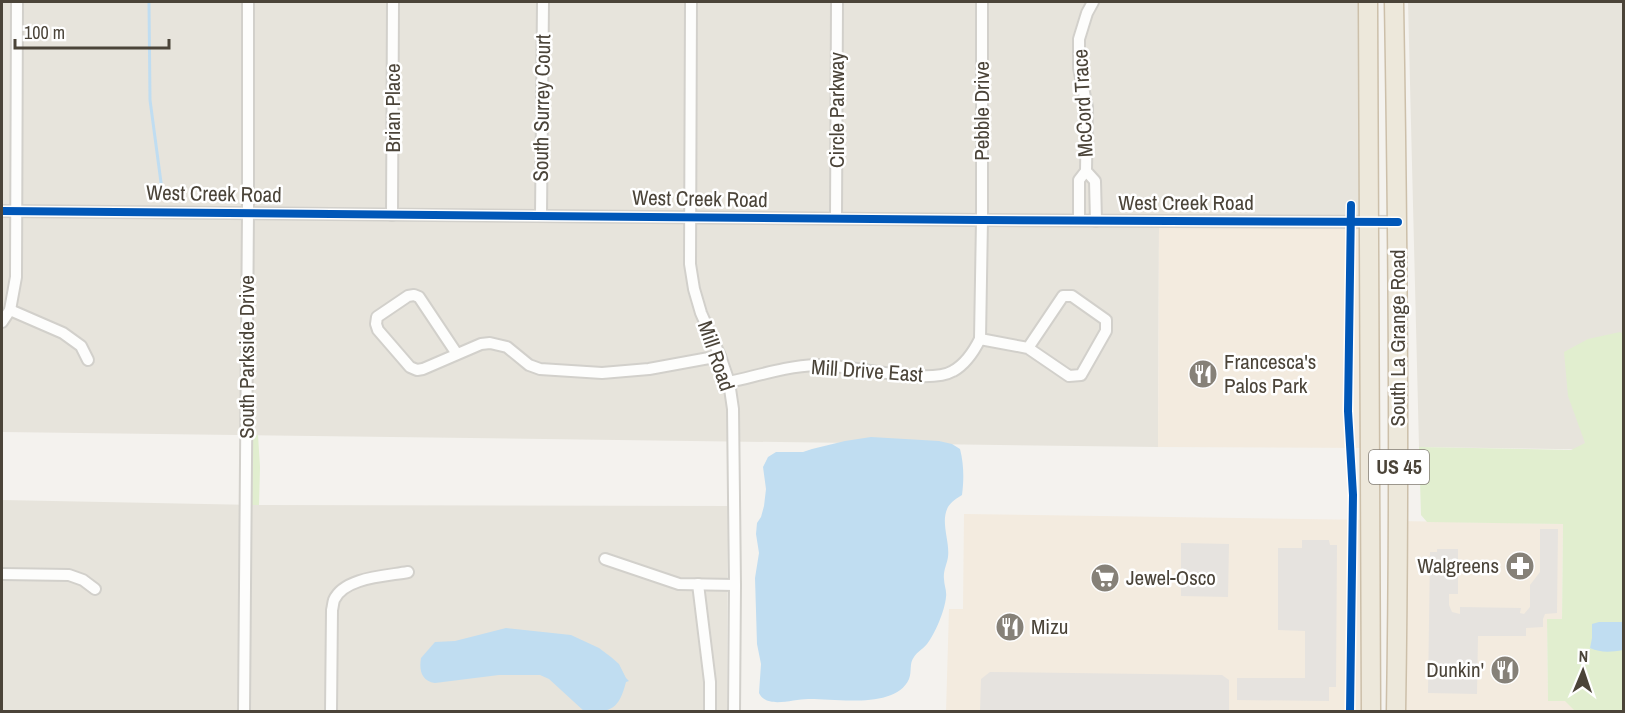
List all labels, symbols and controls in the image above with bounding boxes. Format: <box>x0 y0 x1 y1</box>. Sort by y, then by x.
scale bar <box>15 12 170 50</box>
text: 100 m <box>24 20 65 45</box>
street label: South Surrey Court <box>526 34 557 182</box>
street label: McCord Trace <box>1065 48 1100 158</box>
street label: Circle Parkway <box>822 52 851 168</box>
street label: Pebble Drive <box>967 61 996 161</box>
street label: Brian Place <box>378 63 407 153</box>
street label: West Creek Road <box>146 178 282 209</box>
street label: West Creek Road <box>632 183 768 214</box>
street label: West Creek Road <box>1118 188 1254 217</box>
street label: South La Grange Road <box>1383 249 1412 427</box>
street label: South Parkside Drive <box>232 275 261 439</box>
street label: Mill Road <box>691 317 742 395</box>
place label: Francesca's Palos Park <box>1224 347 1316 400</box>
street label: Mill Drive East <box>810 352 924 389</box>
restaurant icon: Francesca's Palos Park <box>1187 358 1219 390</box>
road number: US 45 <box>1369 450 1429 484</box>
pharmacy icon: Walgreens <box>1504 550 1536 582</box>
place label: Walgreens <box>1417 551 1499 580</box>
supermarket icon: Jewel-Osco <box>1089 562 1121 594</box>
place label: Jewel-Osco <box>1126 563 1216 592</box>
restaurant icon: Mizu <box>994 611 1026 643</box>
place label: Mizu <box>1031 612 1068 641</box>
north arrow <box>1553 641 1613 701</box>
text: N <box>1578 645 1589 667</box>
restaurant icon: Dunkin' <box>1489 654 1521 686</box>
place label: Dunkin' <box>1426 655 1484 684</box>

